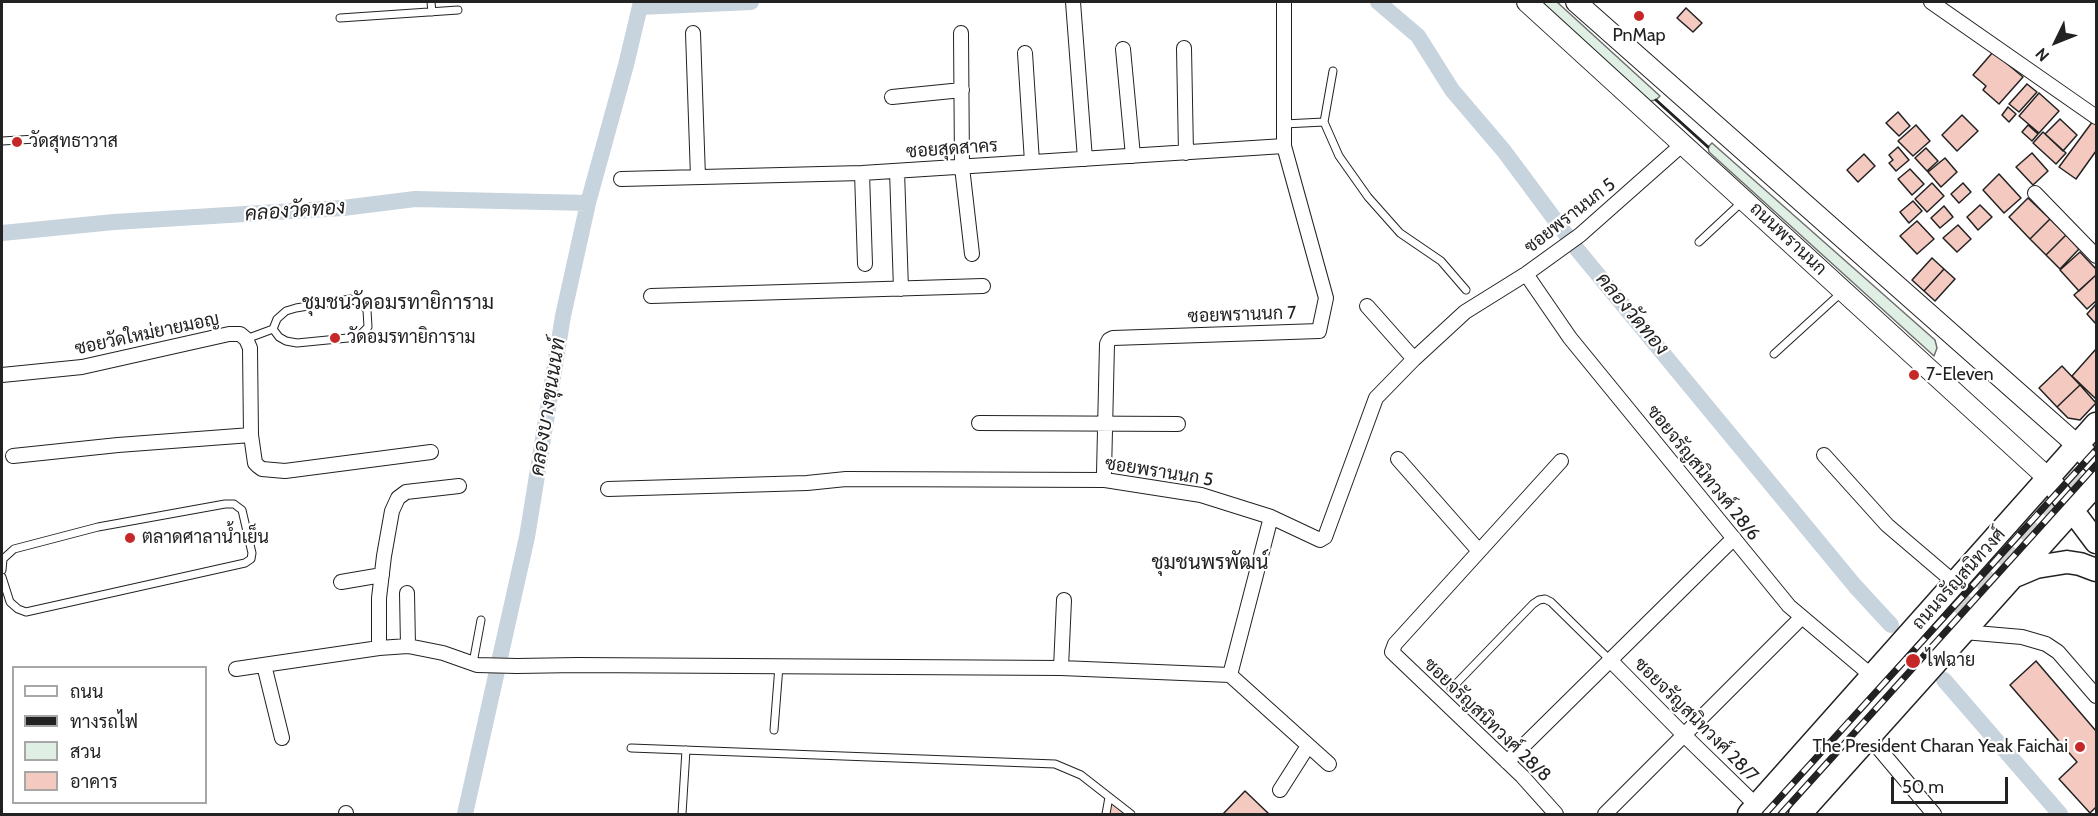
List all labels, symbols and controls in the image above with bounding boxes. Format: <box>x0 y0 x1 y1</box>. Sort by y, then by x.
marker: PnMap <box>1632 9 1646 23</box>
north arrow <box>2026 12 2086 72</box>
place label: PnMap <box>1612 25 1666 47</box>
text: N <box>2032 44 2053 65</box>
place label: วัดสุทธาวาส <box>29 131 118 153</box>
marker: วัดสุทธาวาส <box>10 135 24 149</box>
street label: ซอยสุดสาคร <box>905 135 999 163</box>
street label: ซอยพรานนก 5 <box>1520 174 1620 258</box>
water label: คลองวัดทอง <box>244 196 346 226</box>
street label: ถนนพรานนก <box>1745 198 1831 280</box>
water label: คลองวัดทอง <box>1591 268 1673 360</box>
district label: ชุมชนวัดอมรทายิการาม <box>302 291 494 315</box>
street label: ซอยพรานนก 7 <box>1187 302 1297 328</box>
street label: ซอยวัดใหม่ยายมอญ <box>73 308 221 360</box>
place label: วัดอมรทายิการาม <box>347 327 476 349</box>
marker: วัดอมรทายิการาม <box>328 331 342 345</box>
water label: คลองบางขุนนนท์ <box>525 336 571 478</box>
place label: 7-Eleven <box>1926 364 1994 386</box>
marker: 7-Eleven <box>1907 368 1921 382</box>
street label: ซอยจรัญสนิทวงศ์ 28/6 <box>1642 401 1764 545</box>
street label: ซอยพรานนก 5 <box>1103 453 1215 491</box>
street label: ถนนจรัญสนิทวงศ์ <box>1908 524 2010 634</box>
place label: ตลาดศาลาน้ำเย็น <box>142 527 269 549</box>
marker: ตลาดศาลาน้ำเย็น <box>123 531 137 545</box>
district label: ชุมชนพรพัฒน์ <box>1151 551 1269 575</box>
place label: ไฟฉาย <box>1926 650 1975 672</box>
marker: ไฟฉาย <box>1904 652 1922 670</box>
street label: ซอยจรัญสนิทวงศ์ 28/7 <box>1629 653 1763 787</box>
street label: ซอยจรัญสนิทวงศ์ 28/8 <box>1419 654 1555 786</box>
legend <box>12 666 207 804</box>
text: ถนน <box>70 681 103 703</box>
text: ทางรถไฟ <box>70 711 138 733</box>
place label: The President Charan Yeak Faichai <box>1812 736 2068 758</box>
marker: The President Charan Yeak Faichai <box>2073 740 2087 754</box>
text: สวน <box>70 741 101 763</box>
scale bar <box>1894 765 2011 803</box>
text: อาคาร <box>70 771 118 793</box>
text: 50 m <box>1902 776 1944 798</box>

